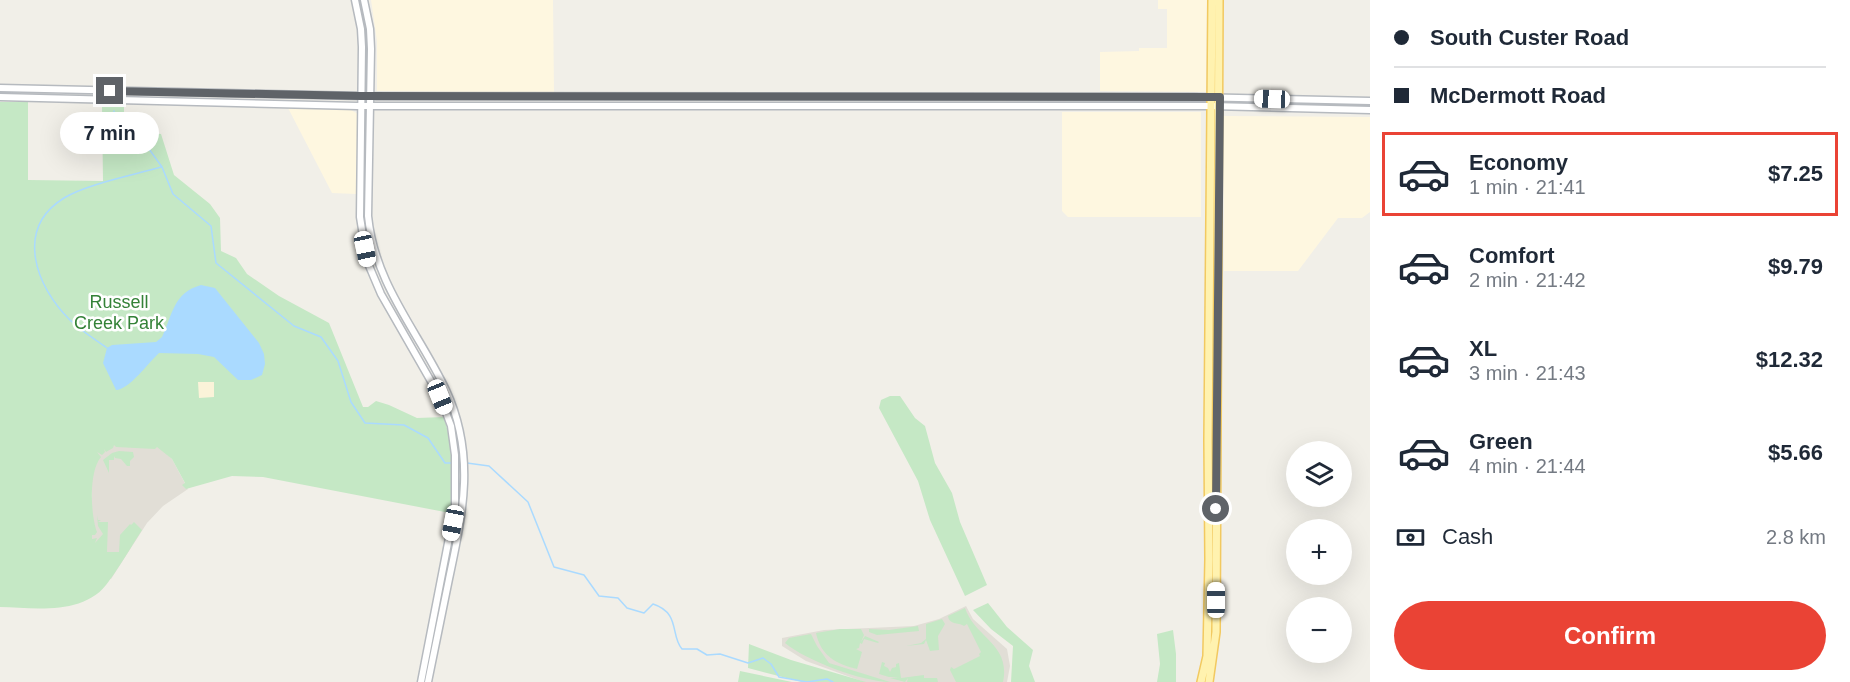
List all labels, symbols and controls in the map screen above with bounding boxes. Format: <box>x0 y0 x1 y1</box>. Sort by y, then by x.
text: South Custer Road <box>1430 25 1629 50</box>
route end <box>96 77 123 104</box>
text: McDermott Road <box>1430 83 1606 108</box>
car <box>1254 89 1290 109</box>
callout: 7 min <box>60 112 160 154</box>
text: 7 min <box>83 122 136 144</box>
icon: car <box>1397 147 1451 201</box>
text: Economy <box>1469 150 1568 175</box>
text: $7.25 <box>1768 161 1823 186</box>
text: 1 min · 21:41 <box>1469 176 1586 198</box>
car <box>352 230 378 268</box>
icon: car <box>1397 240 1451 294</box>
text: Comfort <box>1469 243 1555 268</box>
text: $9.79 <box>1768 254 1823 279</box>
text: 2 min · 21:42 <box>1469 269 1586 291</box>
park label: Russell Creek Park <box>74 292 165 333</box>
icon: car <box>1397 333 1451 387</box>
text: XL <box>1469 336 1497 361</box>
text: $12.32 <box>1756 347 1823 372</box>
text: 3 min · 21:43 <box>1469 362 1586 384</box>
car <box>425 377 455 417</box>
icon: car <box>1397 426 1451 480</box>
text: Green <box>1469 429 1533 454</box>
text: $5.66 <box>1768 440 1823 465</box>
map controls <box>1286 441 1352 663</box>
button: layers <box>1286 441 1352 507</box>
text: 4 min · 21:44 <box>1469 455 1586 477</box>
route start <box>1202 495 1229 522</box>
car <box>441 504 465 542</box>
button: + <box>1286 519 1352 585</box>
icon: cash <box>1394 521 1427 554</box>
text: Cash <box>1442 524 1493 549</box>
text: 2.8 km <box>1766 526 1826 548</box>
car <box>1207 582 1225 618</box>
button: − <box>1286 597 1352 663</box>
button: Confirm <box>1394 601 1826 670</box>

